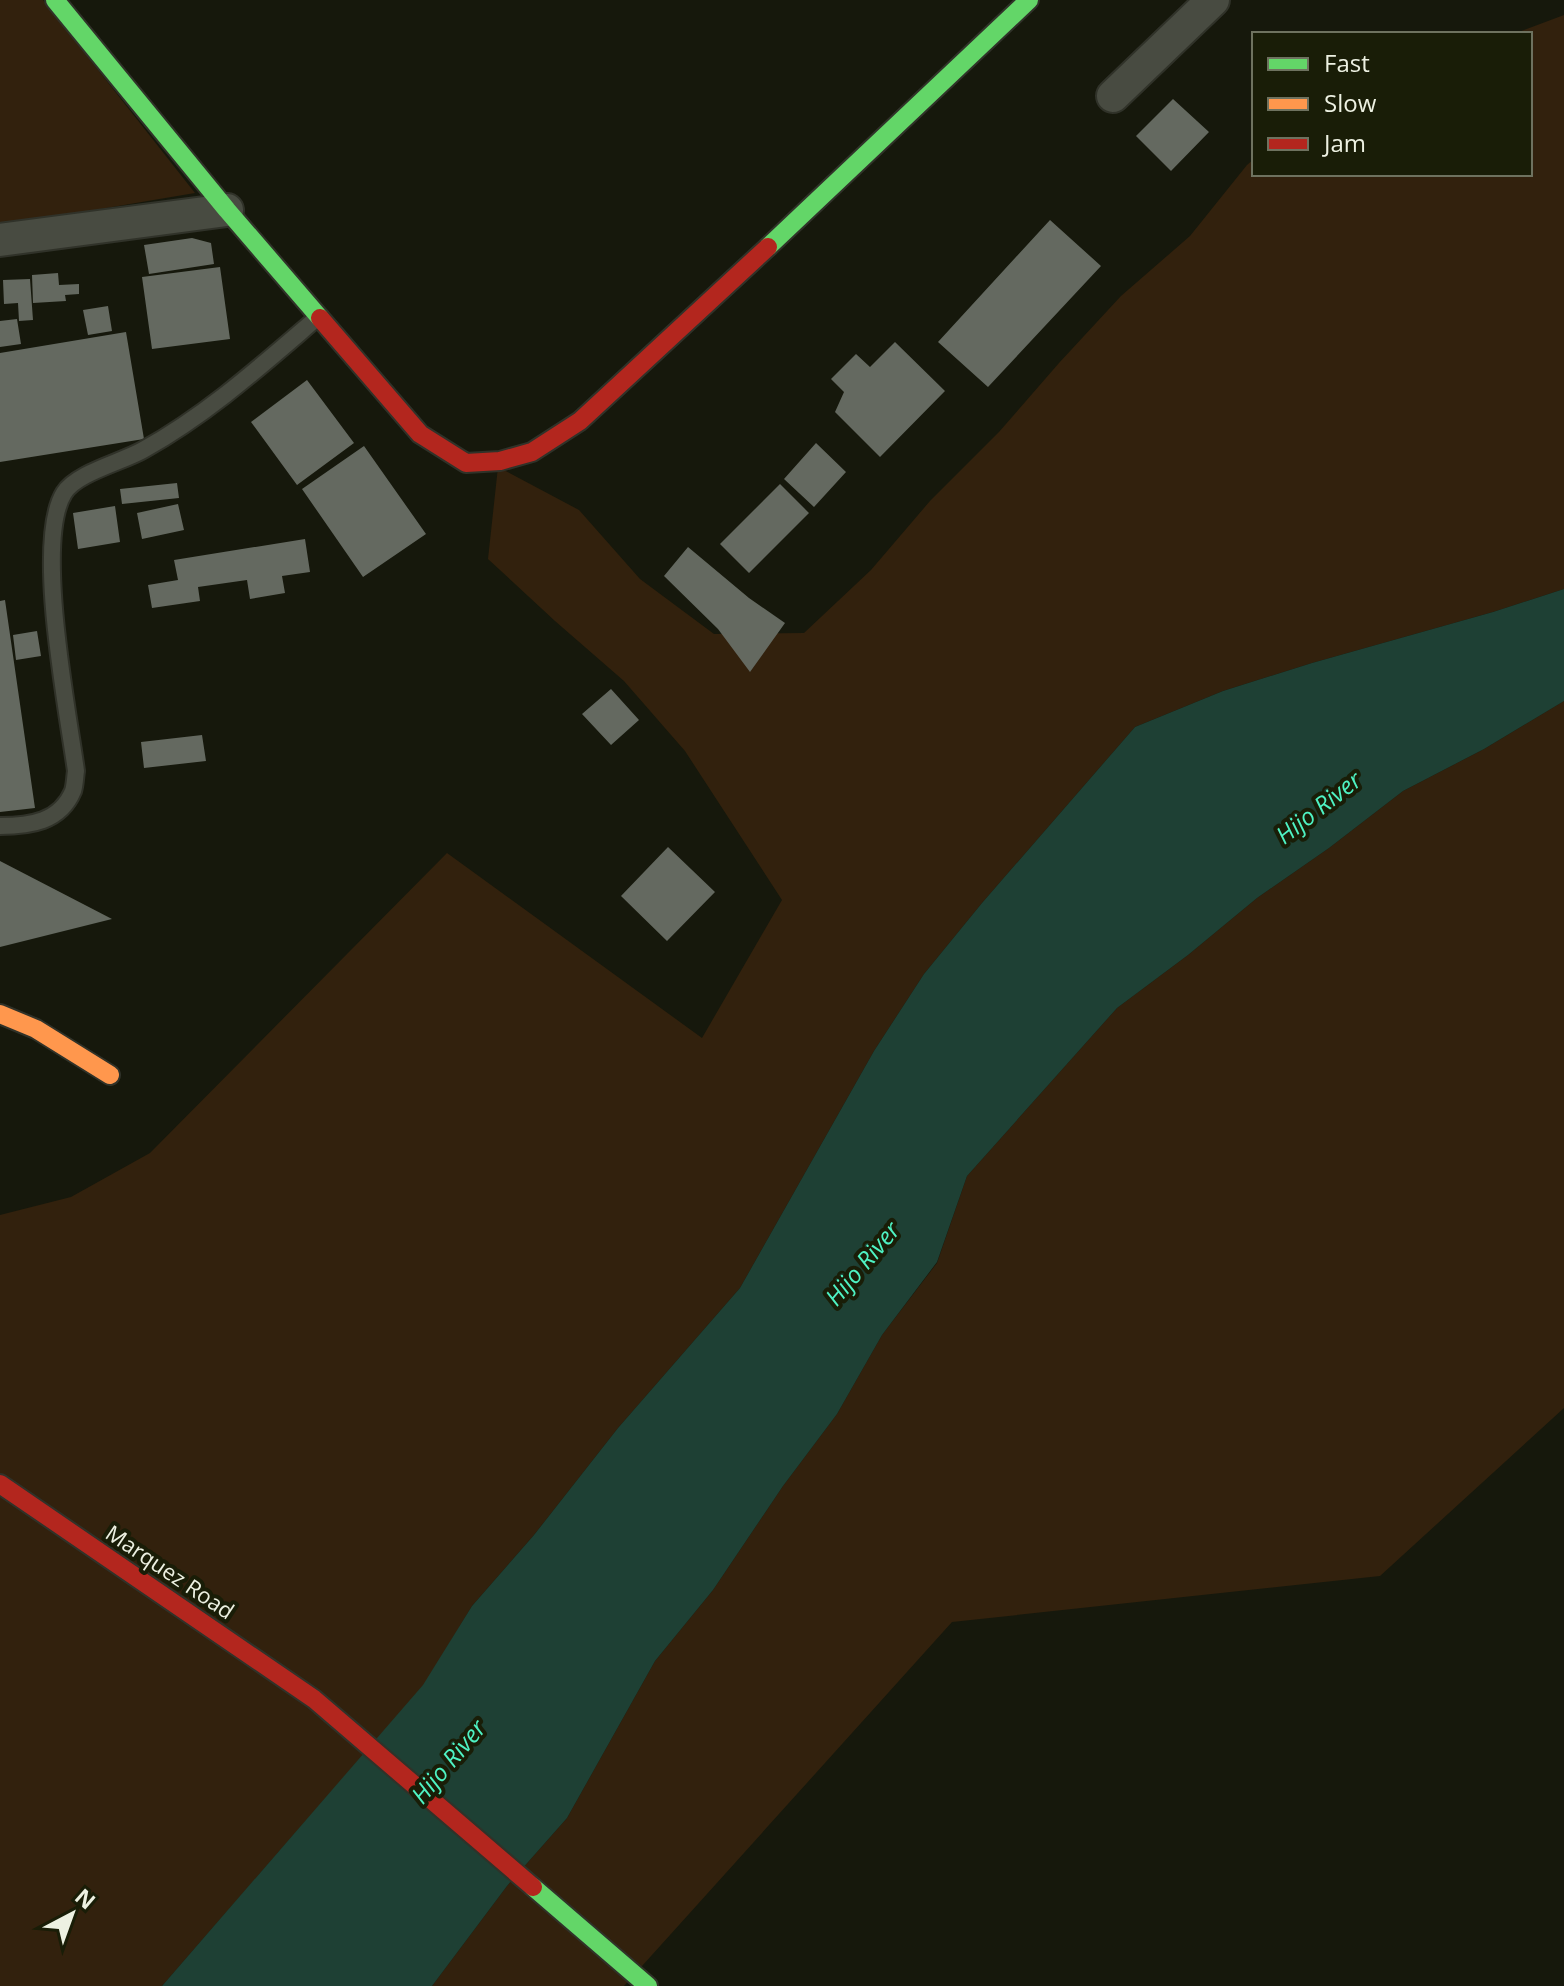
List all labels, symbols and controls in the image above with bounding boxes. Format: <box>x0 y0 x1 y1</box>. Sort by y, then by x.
legend <box>1252 32 1532 176</box>
text: Fast <box>1324 46 1370 79</box>
text: Slow <box>1324 86 1377 119</box>
text: Jam <box>1322 126 1366 159</box>
water label: Hijo River <box>1268 762 1369 851</box>
water label: Hijo River <box>817 1213 908 1312</box>
street label: Marquez Road <box>100 1517 241 1625</box>
water label: Hijo River <box>403 1711 494 1810</box>
north arrow <box>32 1874 112 1954</box>
text: N <box>69 1881 102 1915</box>

